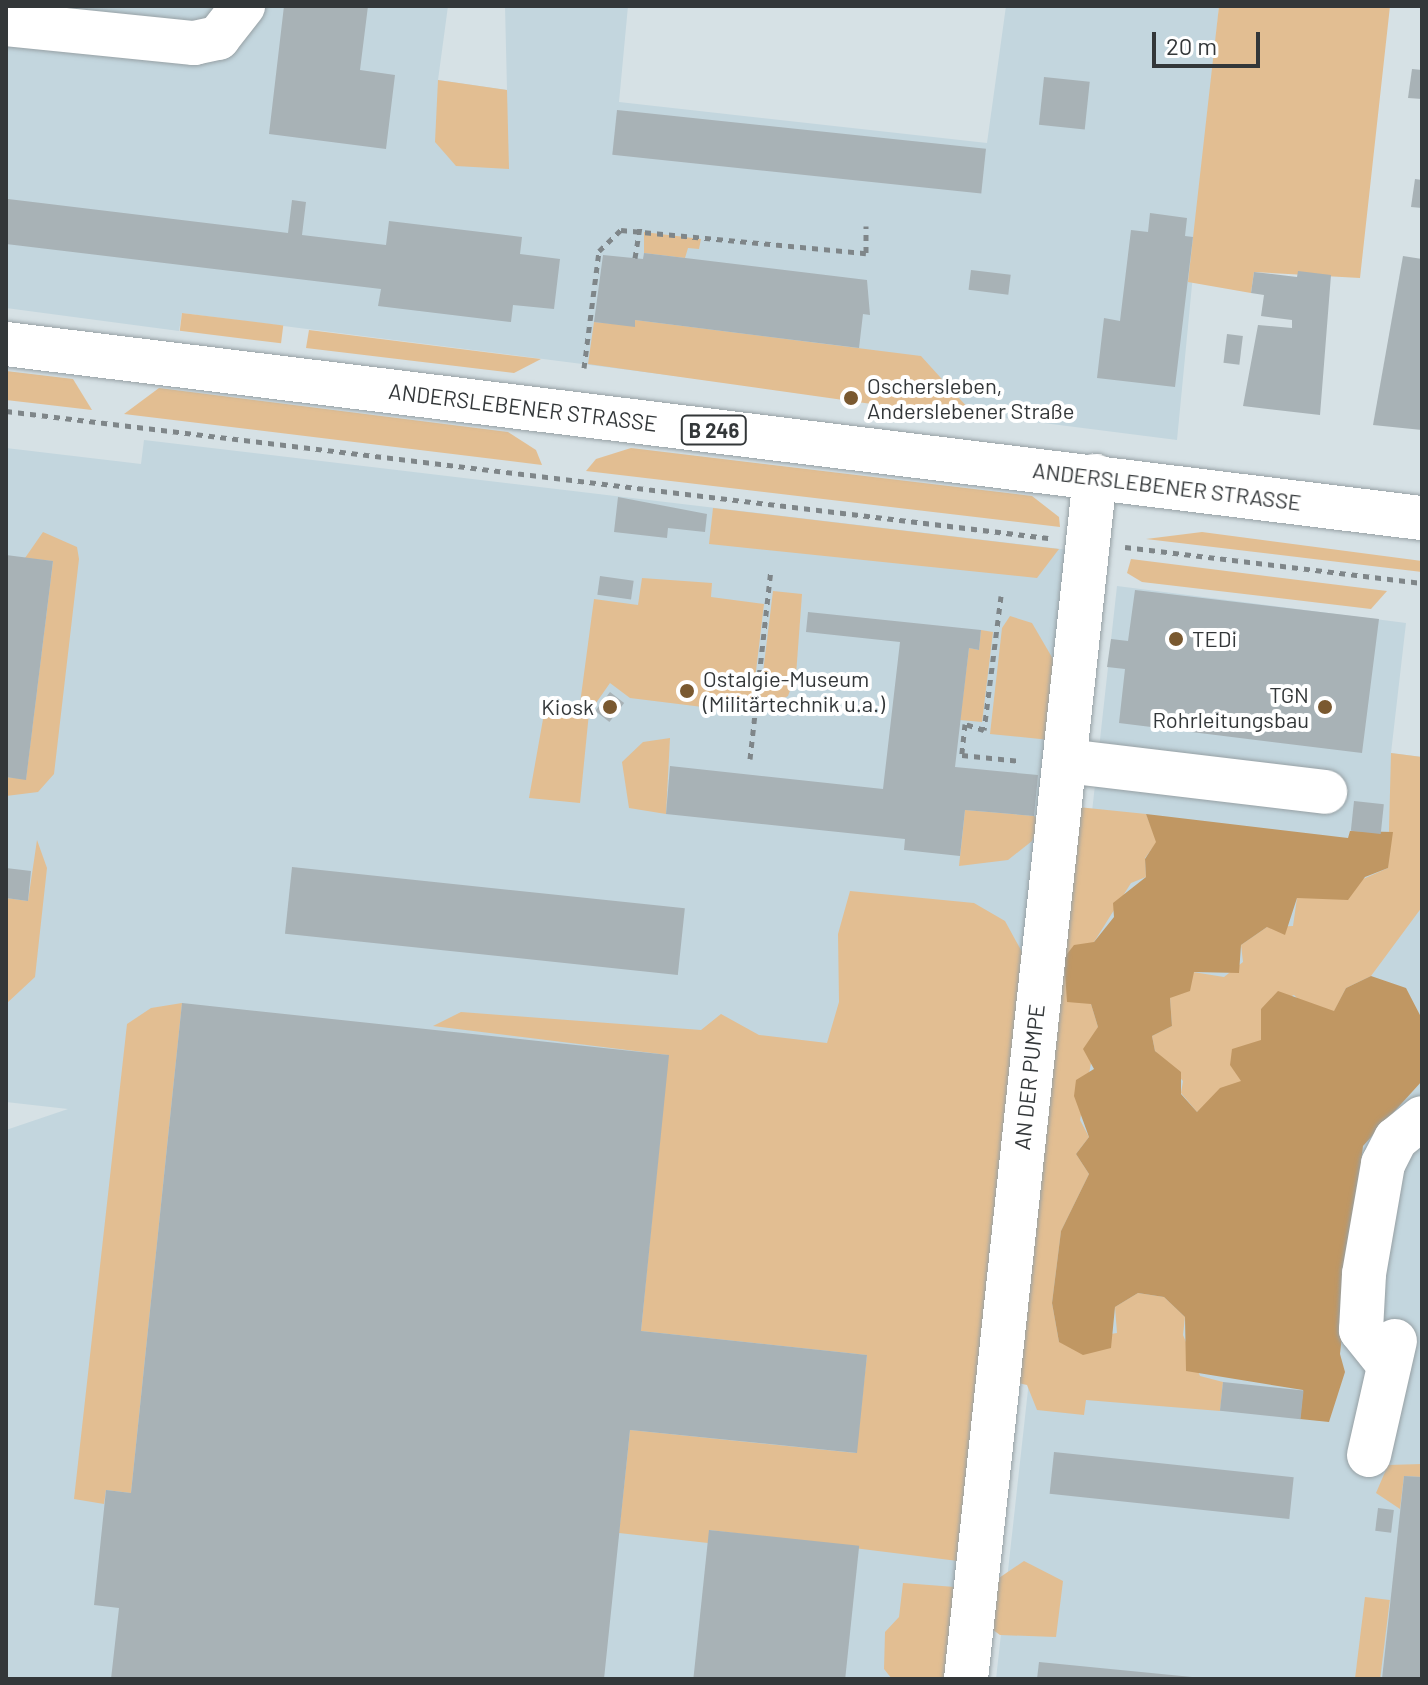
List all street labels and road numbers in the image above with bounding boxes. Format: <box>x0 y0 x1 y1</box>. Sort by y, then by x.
street label: ANDERSLEBENER STRASSE <box>387 377 659 437</box>
road number: B 246 <box>680 414 748 446</box>
street label: ANDERSLEBENER STRASSE <box>1031 456 1303 516</box>
street label: AN DER PUMPE <box>1008 1003 1050 1151</box>

